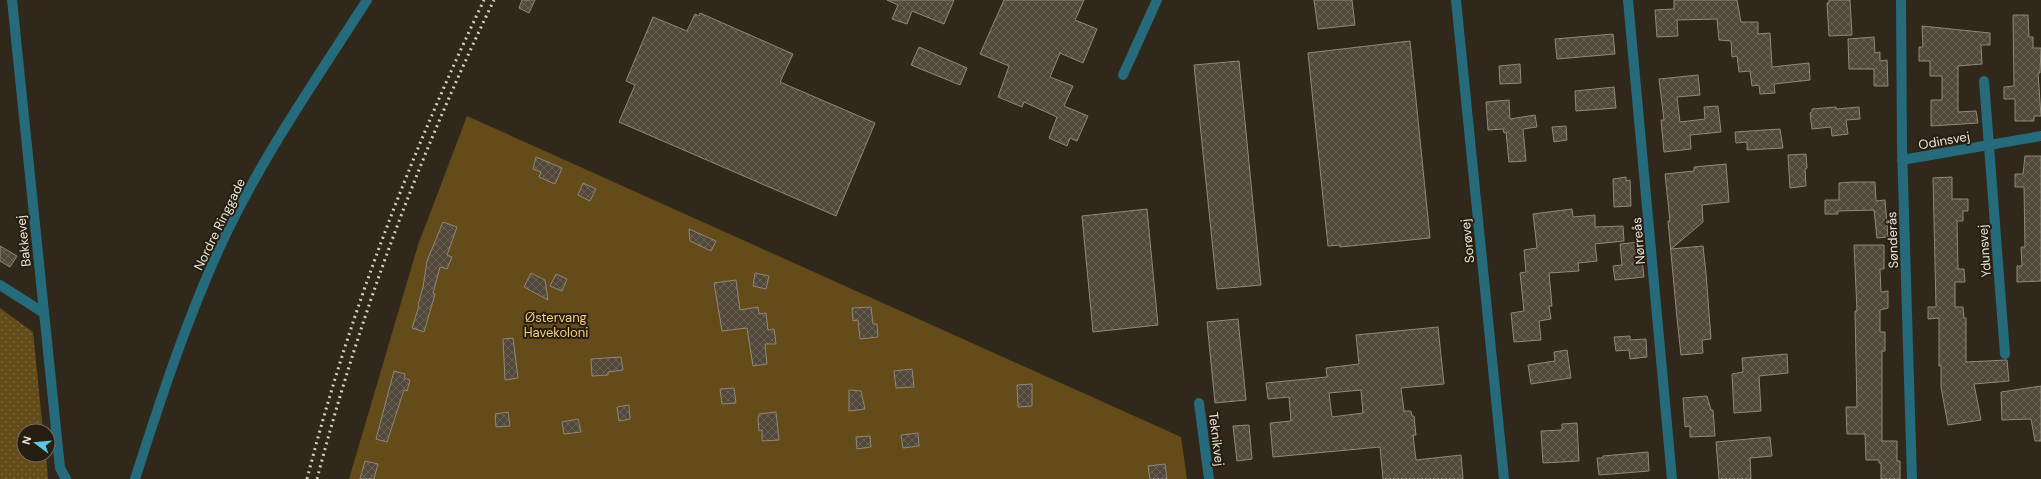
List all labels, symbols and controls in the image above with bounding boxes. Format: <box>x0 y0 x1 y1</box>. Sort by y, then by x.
street label: Odinsvej <box>1917 128 1971 153</box>
street label: Nordre Ringgade <box>190 175 249 273</box>
street label: Sønderås <box>1883 211 1902 269</box>
street label: Bakkevej <box>12 214 35 268</box>
street label: Nørreås <box>1628 217 1649 265</box>
street label: Sorøvej <box>1457 218 1478 264</box>
street label: Ydunsvej <box>1974 224 1995 278</box>
park label: Østervang Havekoloni <box>524 309 588 341</box>
street label: Teknikvej <box>1205 411 1228 467</box>
north arrow <box>16 423 56 463</box>
text: N <box>19 434 34 446</box>

